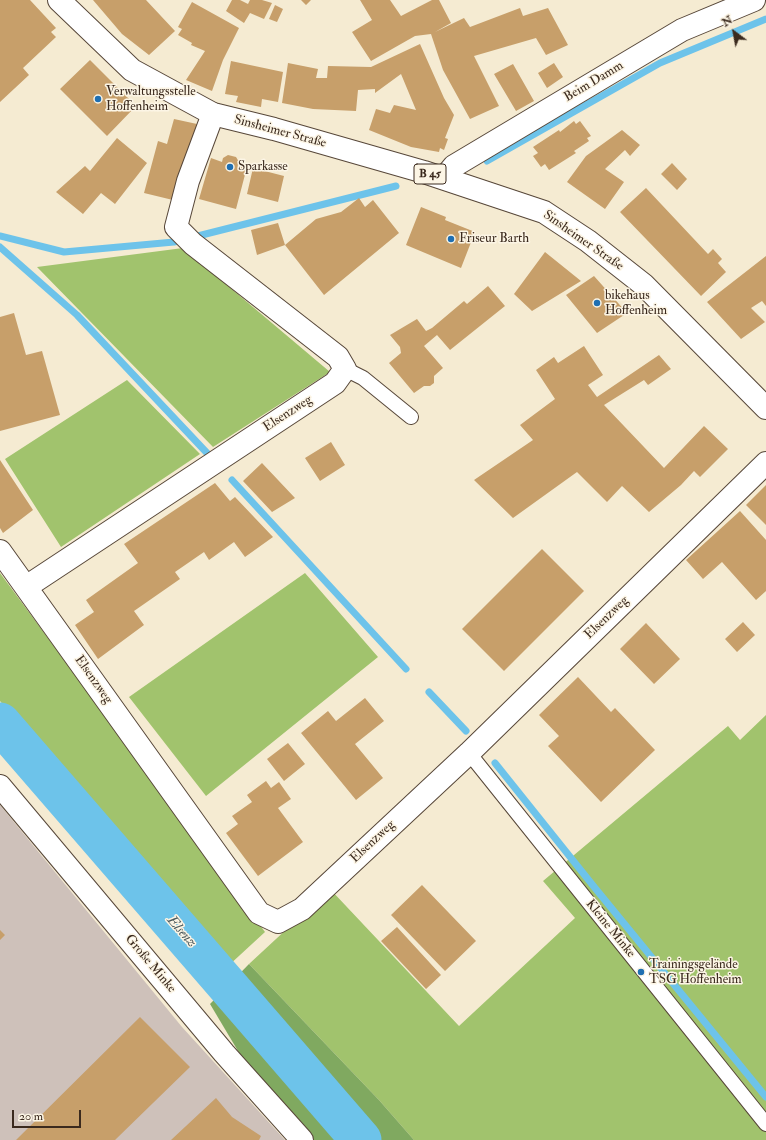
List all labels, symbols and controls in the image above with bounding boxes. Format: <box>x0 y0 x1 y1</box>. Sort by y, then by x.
north arrow <box>714 12 754 52</box>
text: N <box>720 13 735 30</box>
street label: Beim Damm <box>562 58 626 106</box>
place label: Verwaltungsstelle Hoffenheim <box>106 84 196 115</box>
marker: Verwaltungsstelle Hoffenheim <box>93 94 103 104</box>
street label: Sinsheimer Straße <box>232 112 328 152</box>
place label: Sparkasse <box>238 159 288 175</box>
marker: Sparkasse <box>225 162 235 172</box>
road number: B 45 <box>414 164 446 184</box>
street label: Sinsheimer Straße <box>540 207 626 275</box>
place label: Friseur Barth <box>459 231 529 247</box>
marker: Friseur Barth <box>446 234 456 244</box>
place label: bikehaus Hoffenheim <box>605 288 667 319</box>
marker: bikehaus Hoffenheim <box>592 298 602 308</box>
street label: Elsenzweg <box>261 392 315 436</box>
street label: Elsenzweg <box>582 593 632 643</box>
street label: Elsenzweg <box>71 653 115 707</box>
street label: Elsenzweg <box>347 817 399 867</box>
street label: Kleine Minke <box>582 897 638 961</box>
water label: Elsenz <box>163 913 199 951</box>
street label: Große Minke <box>121 932 179 996</box>
place label: Trainingsgelände TSG Hoffenheim <box>649 957 742 988</box>
marker: Trainingsgelände TSG Hoffenheim <box>636 967 646 977</box>
scale bar <box>14 1102 83 1128</box>
text: 20 m <box>19 1109 43 1124</box>

